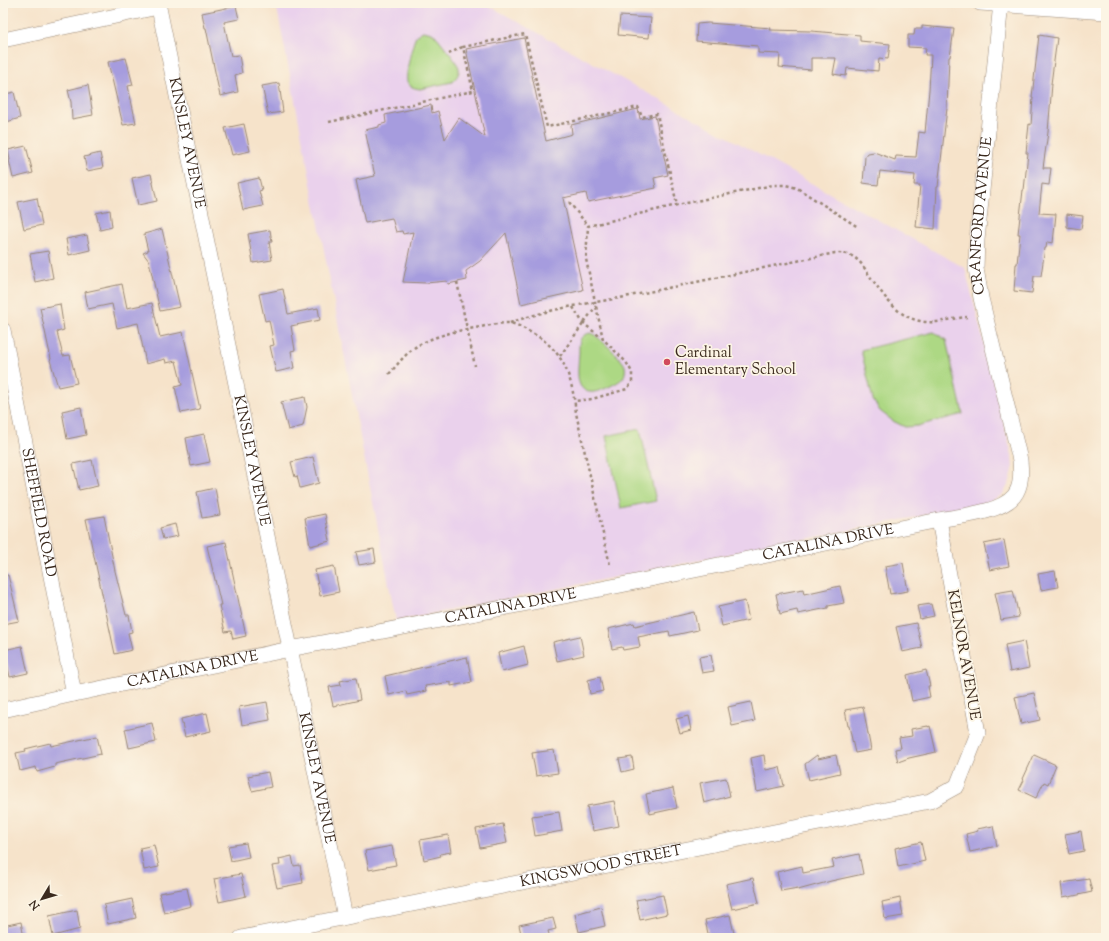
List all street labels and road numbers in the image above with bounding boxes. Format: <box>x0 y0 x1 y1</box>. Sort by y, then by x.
street label: KINSLEY AVENUE <box>163 76 210 210</box>
street label: CRANFORD AVENUE <box>965 136 998 296</box>
street label: KINSLEY AVENUE <box>228 393 275 528</box>
street label: SHEFFIELD ROAD <box>16 446 61 579</box>
street label: CATALINA DRIVE <box>761 519 896 566</box>
street label: CATALINA DRIVE <box>443 583 578 629</box>
street label: KELNOR AVENUE <box>941 588 985 722</box>
street label: CATALINA DRIVE <box>125 645 260 693</box>
street label: KINSLEY AVENUE <box>293 711 340 845</box>
street label: KINGSWOOD STREET <box>518 840 684 893</box>

